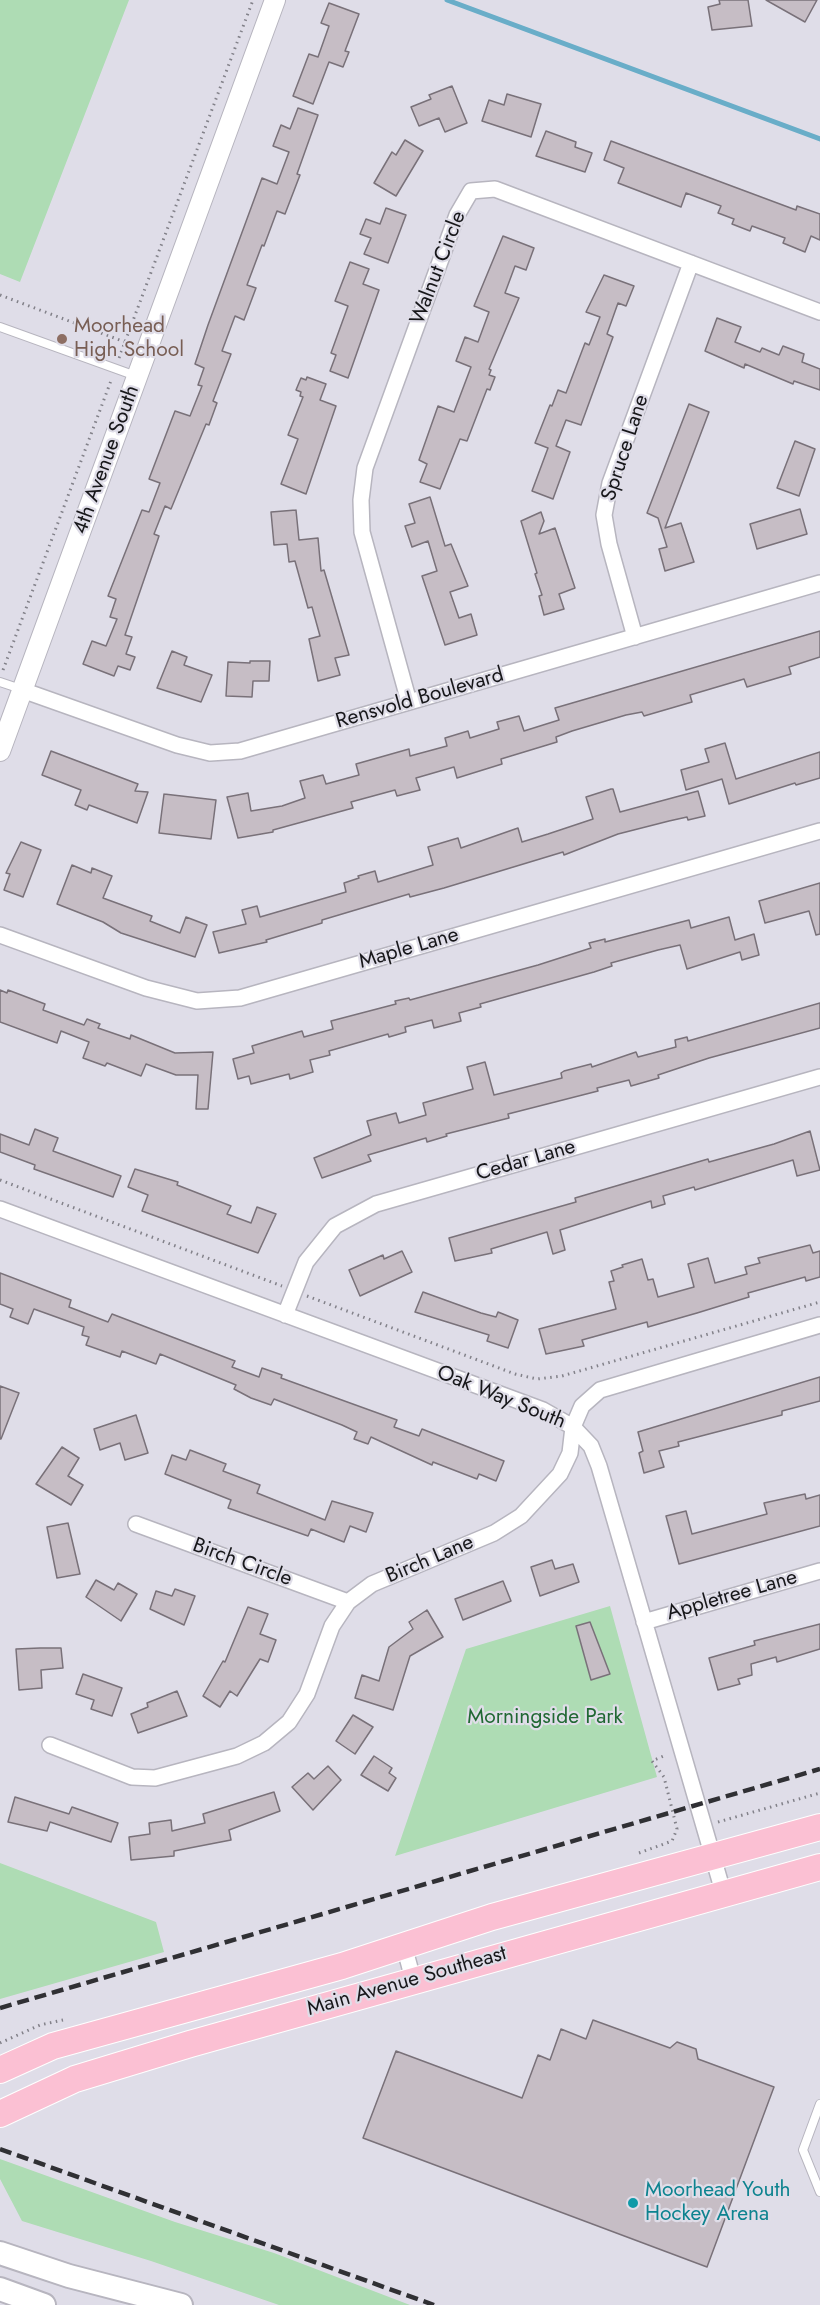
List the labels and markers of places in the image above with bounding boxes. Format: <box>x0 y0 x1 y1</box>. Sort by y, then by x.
place label: Moorhead High School <box>74 314 184 364</box>
marker: Moorhead High School <box>55 332 69 346</box>
place label: Moorhead Youth Hockey Arena <box>645 2178 791 2228</box>
marker: Moorhead Youth Hockey Arena <box>626 2196 640 2210</box>

